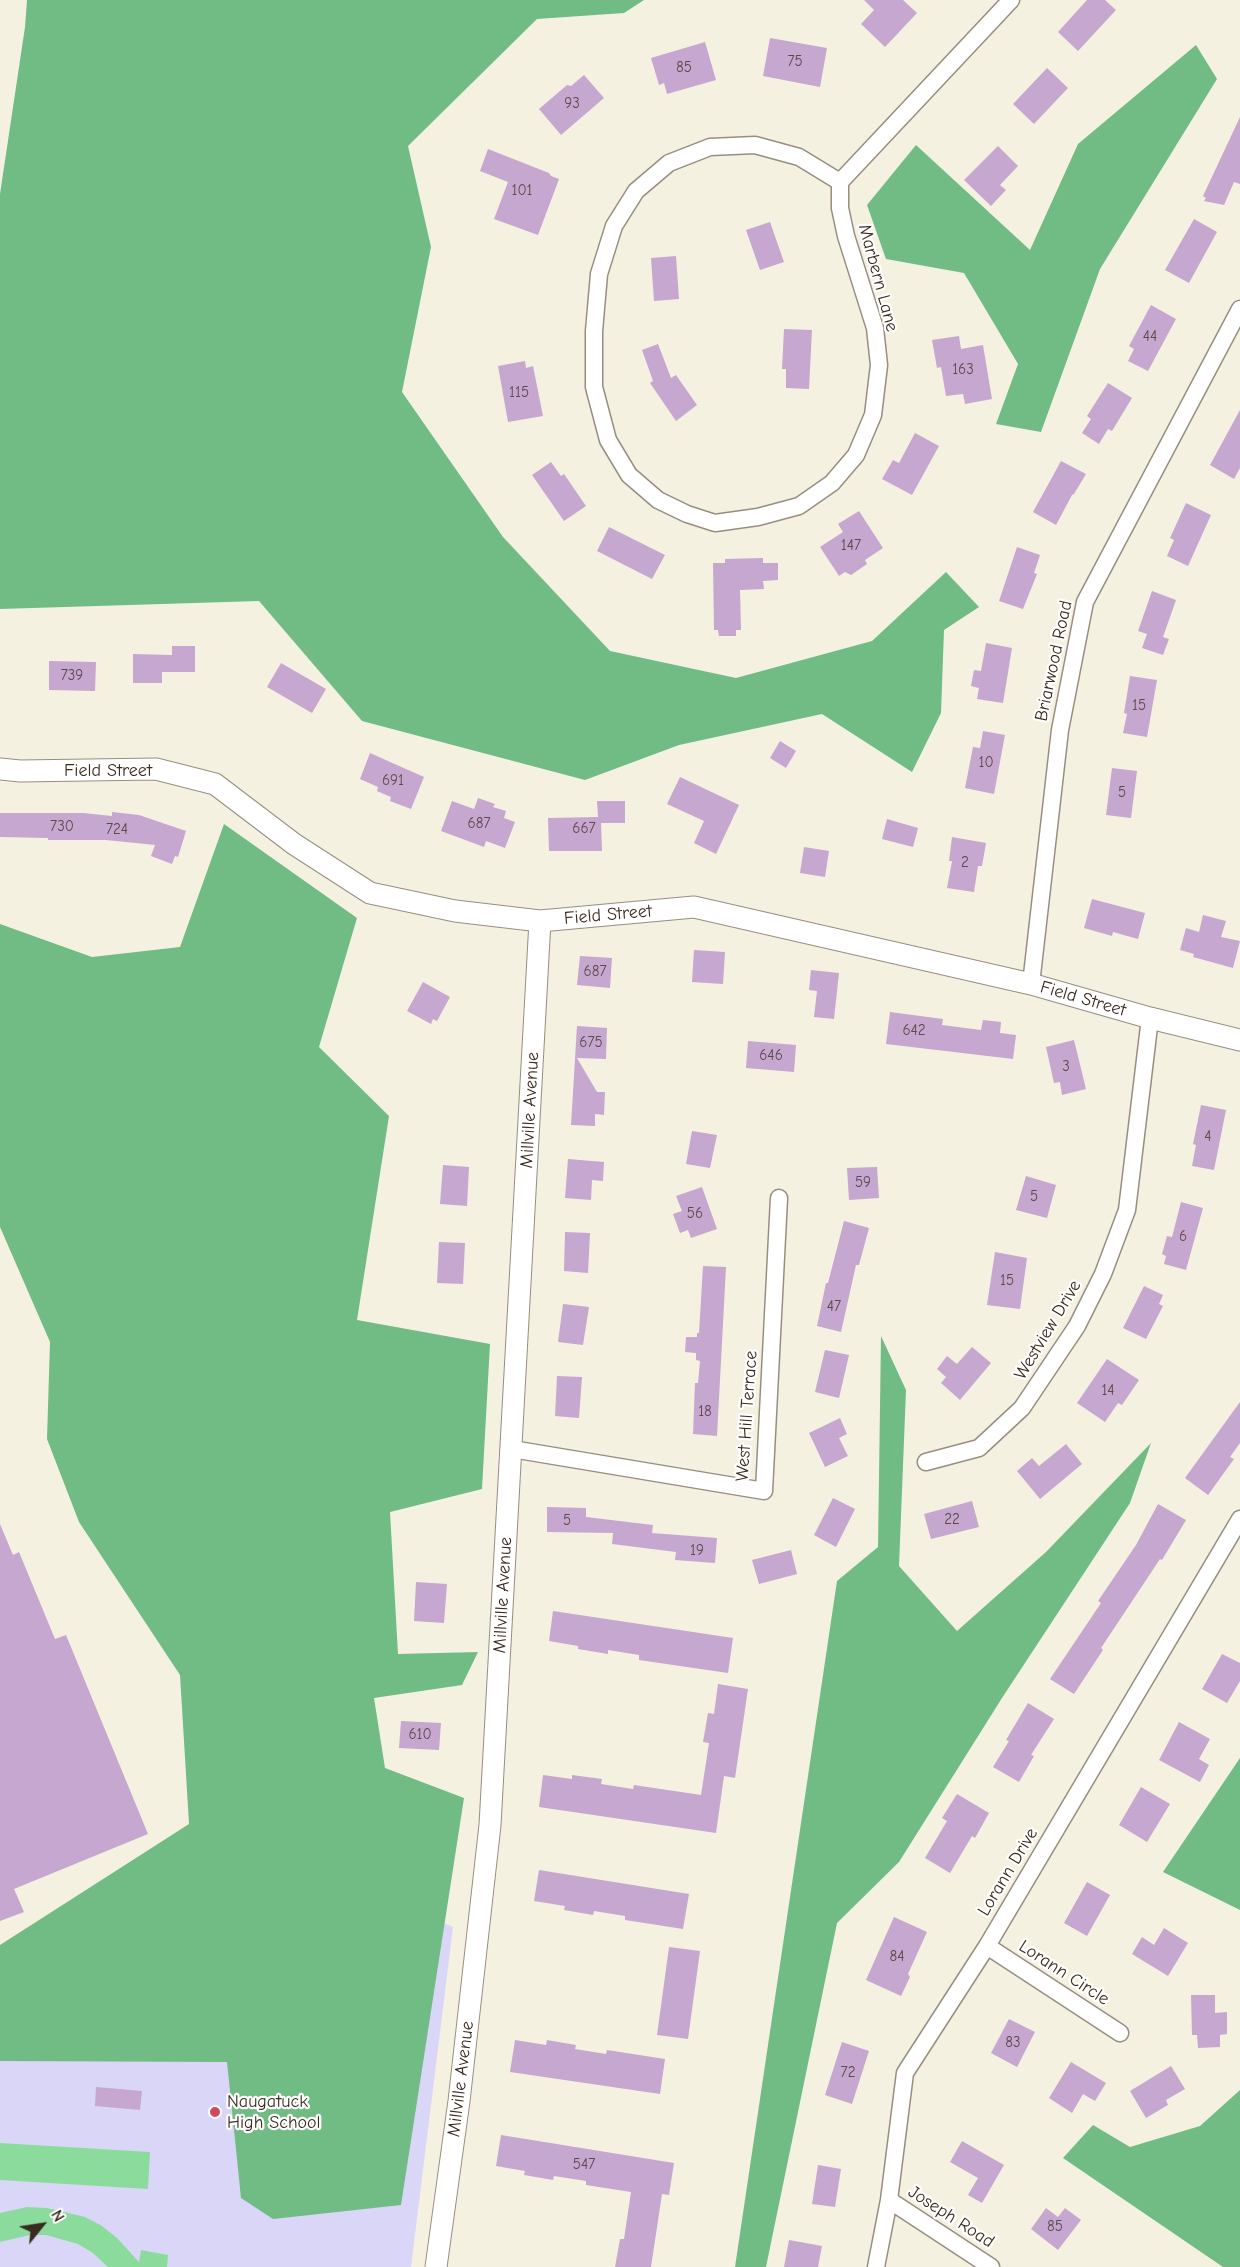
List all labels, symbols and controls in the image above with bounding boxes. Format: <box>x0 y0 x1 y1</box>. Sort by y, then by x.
house number: 75 <box>787 53 803 71</box>
house number: 85 <box>676 59 692 77</box>
house number: 93 <box>564 95 580 113</box>
house number: 101 <box>511 182 533 200</box>
street label: Marbern Lane <box>853 222 903 334</box>
house number: 44 <box>1143 328 1157 346</box>
house number: 163 <box>952 361 974 379</box>
house number: 115 <box>509 384 529 402</box>
house number: 147 <box>841 537 861 555</box>
street label: Briarwood Road <box>1031 599 1077 723</box>
house number: 739 <box>61 667 83 685</box>
house number: 15 <box>1132 697 1146 715</box>
house number: 10 <box>978 754 994 772</box>
street label: Field Street <box>64 760 152 782</box>
house number: 691 <box>382 772 404 790</box>
house number: 5 <box>1118 784 1126 802</box>
house number: 687 <box>468 815 490 833</box>
house number: 730 <box>50 818 74 836</box>
house number: 667 <box>572 820 596 838</box>
house number: 724 <box>106 821 128 839</box>
house number: 2 <box>961 854 969 872</box>
street label: Field Street <box>563 900 653 930</box>
house number: 687 <box>584 963 606 981</box>
street label: Field Street <box>1038 976 1128 1022</box>
house number: 642 <box>902 1022 926 1040</box>
house number: 675 <box>579 1034 603 1052</box>
house number: 646 <box>759 1047 783 1065</box>
street label: Millville Avenue <box>516 1051 544 1169</box>
house number: 3 <box>1062 1058 1070 1076</box>
house number: 4 <box>1204 1128 1212 1146</box>
house number: 59 <box>855 1174 871 1192</box>
house number: 5 <box>1030 1188 1038 1206</box>
house number: 56 <box>687 1205 703 1223</box>
house number: 6 <box>1179 1228 1187 1246</box>
house number: 15 <box>1000 1272 1014 1290</box>
street label: Westview Drive <box>1010 1276 1086 1384</box>
house number: 47 <box>827 1298 841 1316</box>
street label: West Hill Terrace <box>732 1350 762 1482</box>
house number: 14 <box>1101 1382 1115 1400</box>
house number: 18 <box>698 1403 712 1421</box>
house number: 22 <box>944 1511 960 1529</box>
house number: 5 <box>563 1512 571 1530</box>
street label: Millville Avenue <box>489 1536 517 1654</box>
house number: 19 <box>690 1542 704 1560</box>
house number: 610 <box>408 1726 432 1744</box>
street label: Lorann Drive <box>973 1824 1043 1920</box>
street label: Lorann Circle <box>1015 1936 1113 2010</box>
house number: 84 <box>890 1948 904 1966</box>
street label: Millville Avenue <box>443 2020 479 2138</box>
house number: 83 <box>1005 2034 1021 2052</box>
house number: 72 <box>841 2064 855 2082</box>
place label: Naugatuck High School <box>227 2091 321 2134</box>
marker: Naugatuck High School <box>208 2105 222 2119</box>
house number: 547 <box>573 2156 595 2174</box>
street label: Joseph Road <box>904 2181 998 2253</box>
north arrow <box>12 2195 72 2255</box>
text: N <box>47 2207 68 2225</box>
house number: 85 <box>1047 2218 1063 2236</box>

